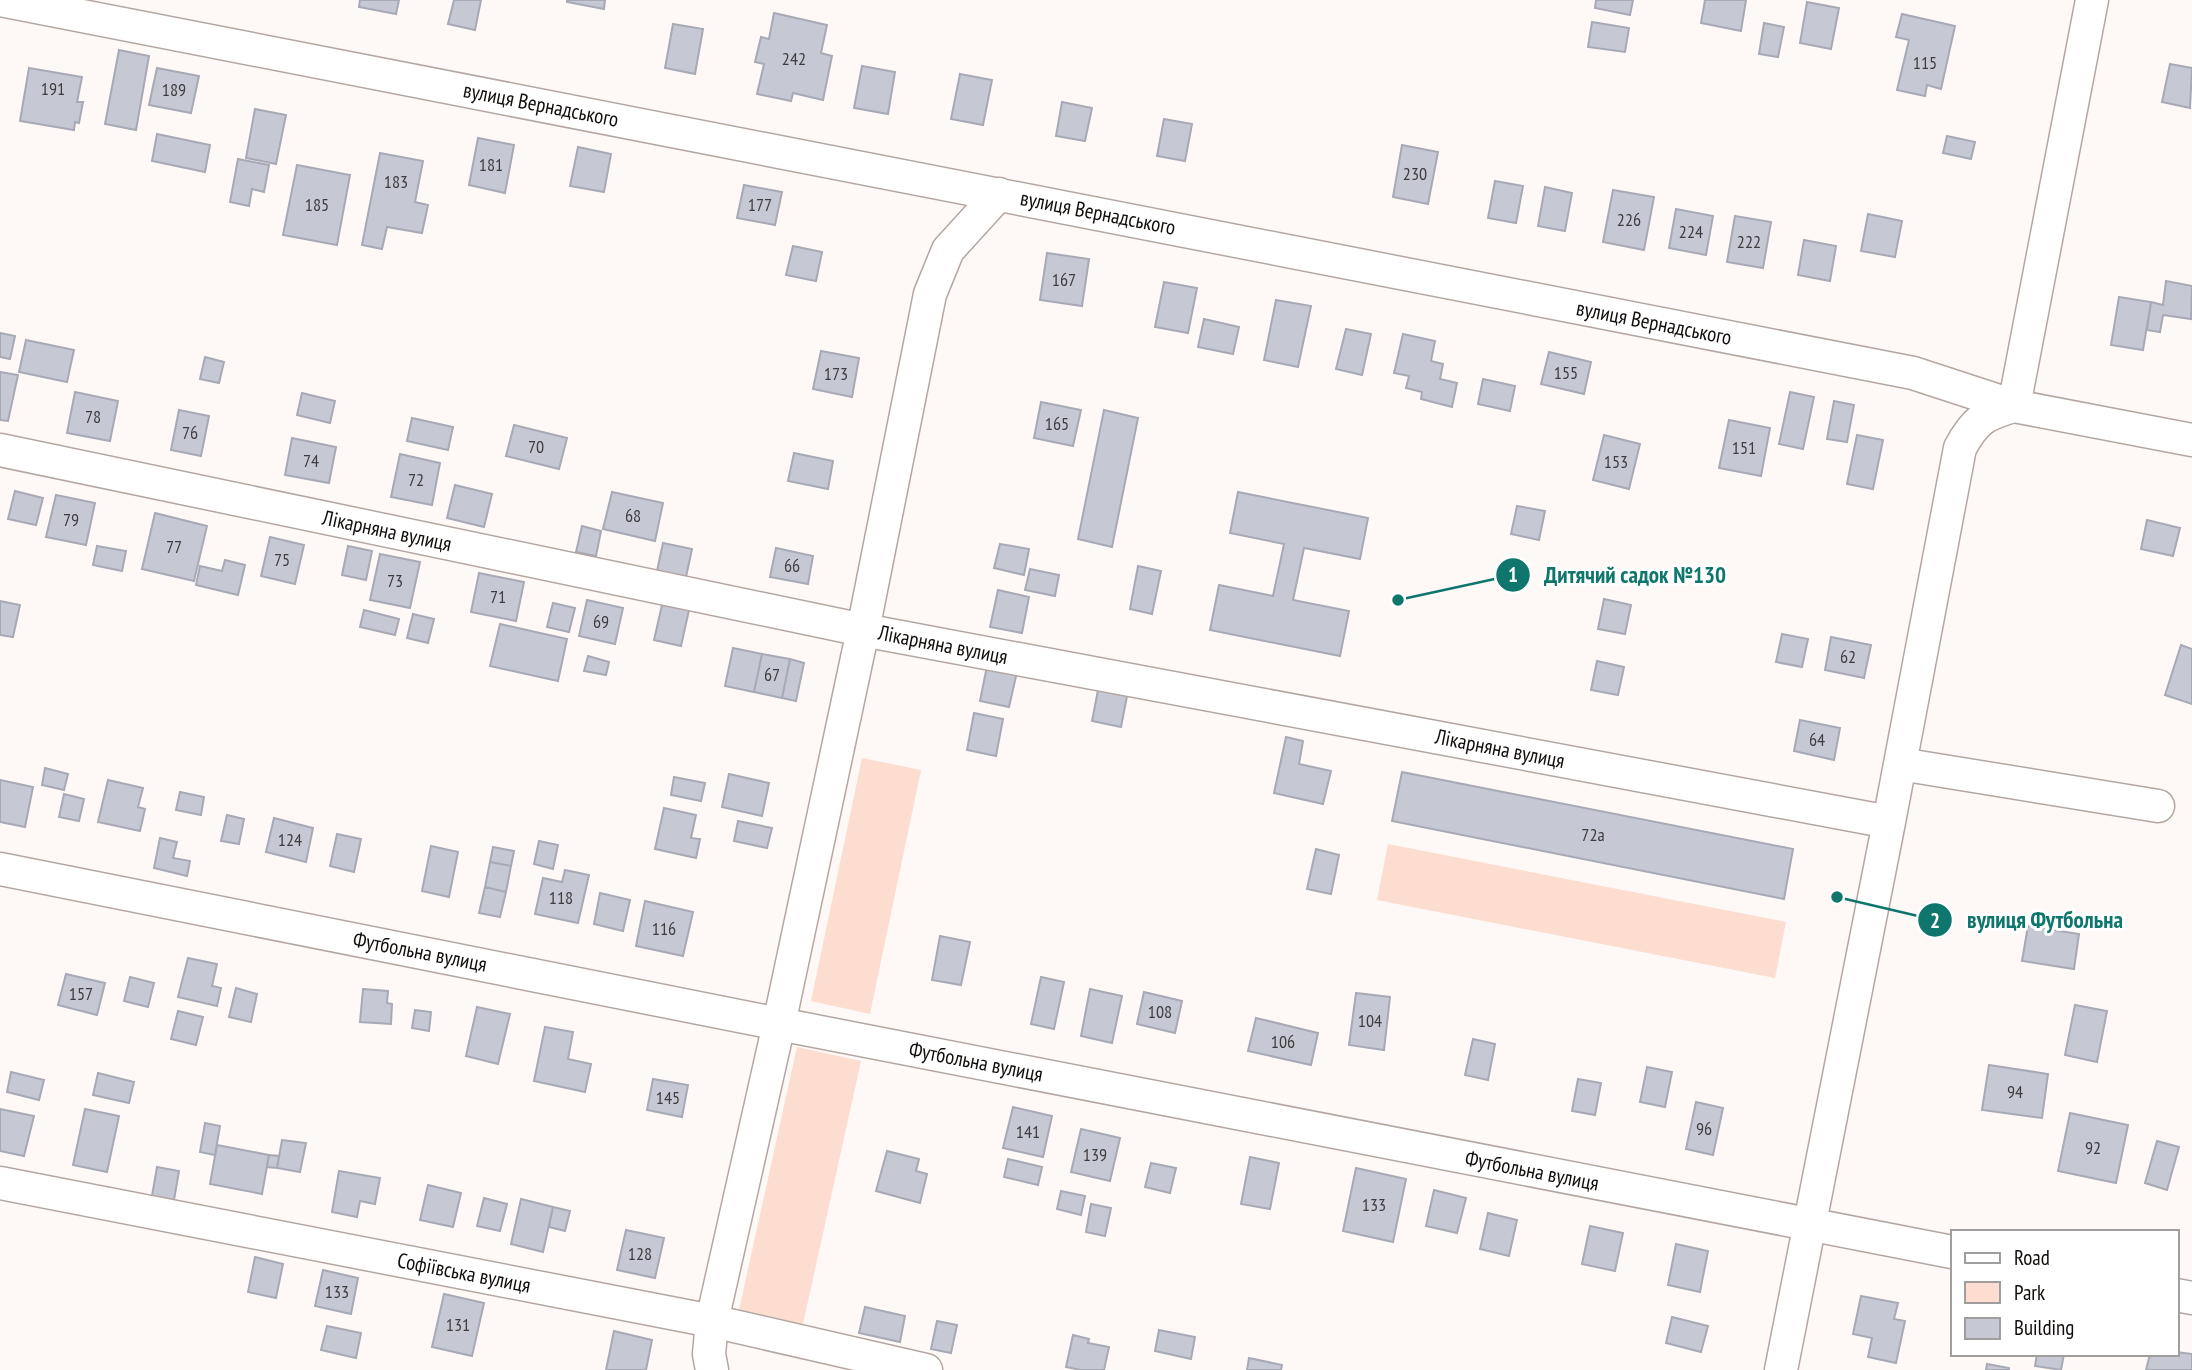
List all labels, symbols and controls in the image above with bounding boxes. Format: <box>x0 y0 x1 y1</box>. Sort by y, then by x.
house number: 242 <box>782 47 806 70</box>
house number: 115 <box>1913 51 1937 74</box>
street label: вулиця Вернадського <box>461 76 621 133</box>
house number: 191 <box>41 77 65 100</box>
house number: 189 <box>162 78 186 101</box>
house number: 181 <box>479 153 503 176</box>
house number: 230 <box>1403 162 1427 185</box>
house number: 183 <box>384 170 408 193</box>
street label: вулиця Вернадського <box>1018 184 1178 241</box>
house number: 185 <box>305 193 329 216</box>
house number: 177 <box>748 193 772 216</box>
house number: 226 <box>1617 208 1641 231</box>
house number: 224 <box>1679 220 1703 243</box>
house number: 222 <box>1737 230 1761 253</box>
house number: 167 <box>1052 268 1076 291</box>
street label: вулиця Вернадського <box>1574 294 1734 351</box>
house number: 155 <box>1554 361 1578 384</box>
house number: 173 <box>824 362 848 385</box>
house number: 78 <box>85 405 101 428</box>
house number: 165 <box>1045 412 1069 435</box>
house number: 76 <box>182 421 198 444</box>
house number: 70 <box>528 435 544 458</box>
house number: 151 <box>1732 436 1756 459</box>
house number: 74 <box>303 449 319 472</box>
house number: 153 <box>1604 450 1628 473</box>
house number: 72 <box>408 468 424 491</box>
street label: Лікарняна вулиця <box>319 503 454 557</box>
house number: 68 <box>625 504 641 527</box>
house number: 79 <box>63 508 79 531</box>
house number: 77 <box>166 535 182 558</box>
house number: 75 <box>274 548 290 571</box>
callout: Дитячий садок №130 <box>1495 553 1740 597</box>
house number: 66 <box>784 554 800 577</box>
text: Дитячий садок №130 <box>1544 560 1726 589</box>
text: 1 <box>1508 561 1518 588</box>
house number: 73 <box>387 569 403 592</box>
house number: 71 <box>490 585 506 608</box>
house number: 69 <box>593 610 609 633</box>
street label: Лікарняна вулиця <box>875 619 1010 670</box>
house number: 62 <box>1840 645 1856 668</box>
house number: 67 <box>764 663 780 686</box>
street label: Лікарняна вулиця <box>1432 723 1567 774</box>
house number: 64 <box>1809 728 1825 751</box>
house number: 72а <box>1581 823 1605 846</box>
house number: 124 <box>278 828 302 851</box>
house number: 118 <box>549 886 573 909</box>
callout: вулиця Футбольна <box>1918 898 2137 942</box>
text: вулиця Футбольна <box>1967 905 2123 934</box>
text: 2 <box>1930 907 1940 934</box>
house number: 116 <box>652 917 676 940</box>
street label: Футбольна вулиця <box>351 925 489 978</box>
house number: 157 <box>69 982 93 1005</box>
house number: 108 <box>1148 1000 1172 1023</box>
house number: 104 <box>1358 1009 1382 1032</box>
house number: 106 <box>1271 1030 1295 1053</box>
street label: Футбольна вулиця <box>907 1035 1045 1088</box>
house number: 94 <box>2007 1080 2023 1103</box>
house number: 145 <box>656 1086 680 1109</box>
house number: 96 <box>1696 1117 1712 1140</box>
house number: 141 <box>1016 1120 1040 1143</box>
house number: 92 <box>2085 1136 2101 1159</box>
house number: 139 <box>1083 1143 1107 1166</box>
street label: Футбольна вулиця <box>1463 1144 1601 1197</box>
house number: 133 <box>1362 1193 1386 1216</box>
legend <box>1951 1230 2178 1356</box>
house number: 128 <box>628 1242 652 1265</box>
text: Road <box>2014 1244 2050 1271</box>
street label: Софіївська вулиця <box>395 1246 533 1299</box>
text: Park <box>2014 1279 2045 1306</box>
house number: 133 <box>325 1280 349 1303</box>
house number: 131 <box>446 1313 470 1336</box>
text: Building <box>2014 1314 2074 1341</box>

